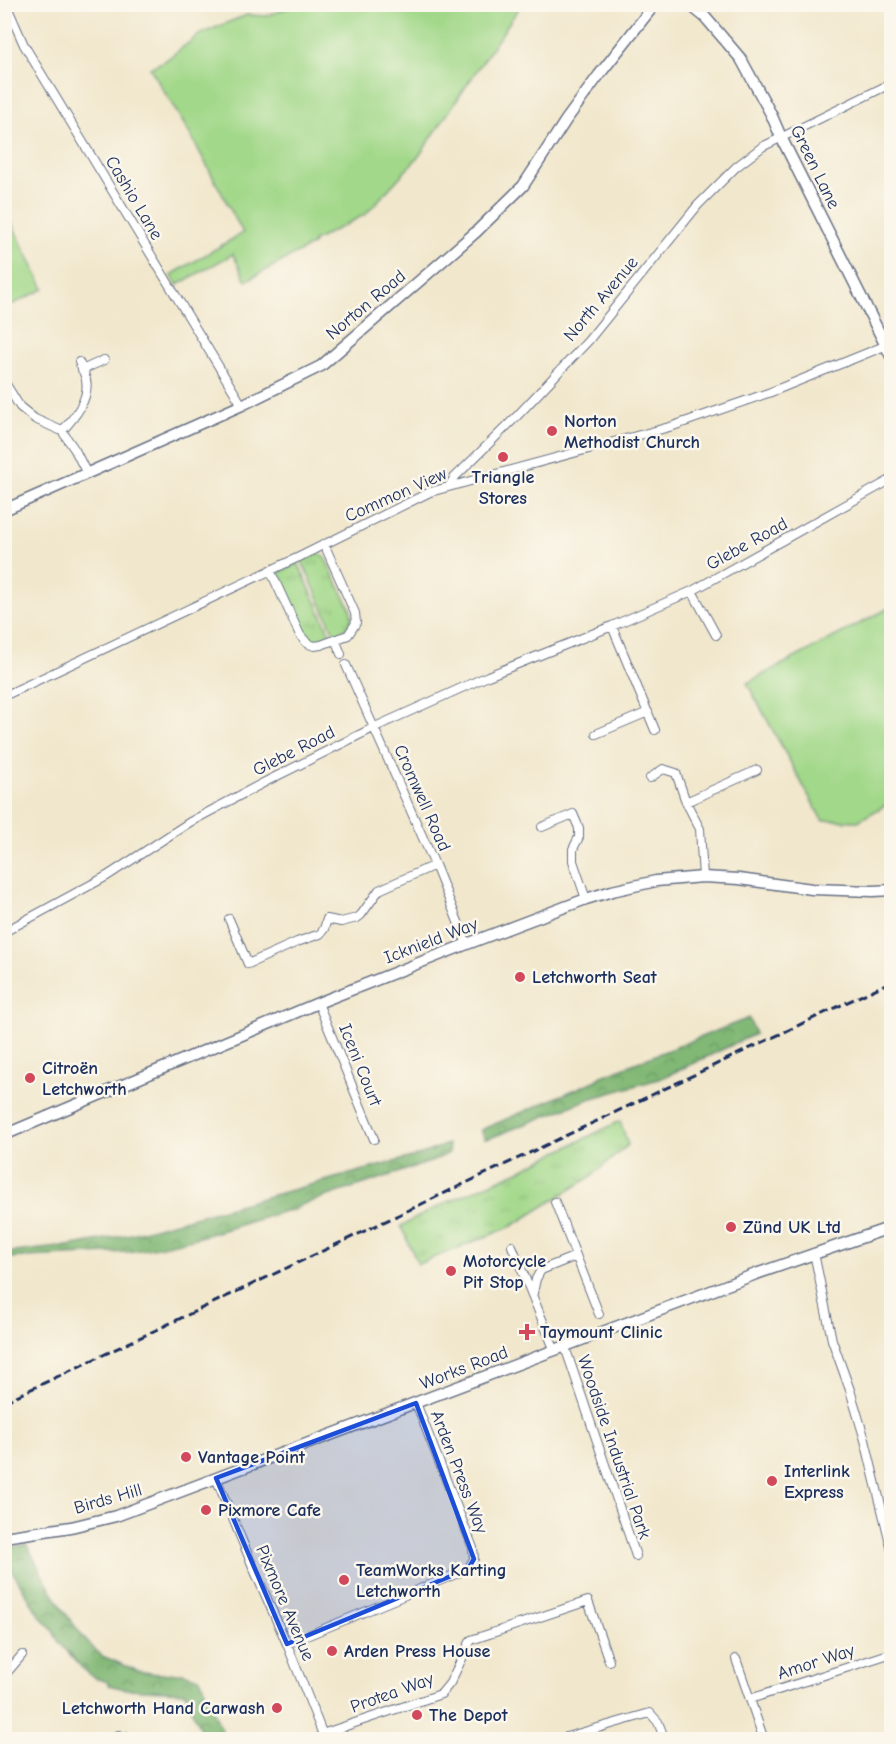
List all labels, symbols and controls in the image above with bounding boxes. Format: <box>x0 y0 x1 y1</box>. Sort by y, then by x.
street label: Green Lane <box>786 122 844 212</box>
street label: Cashio Lane <box>101 152 167 244</box>
street label: North Avenue <box>559 252 643 346</box>
street label: Norton Road <box>322 266 410 344</box>
place label: Norton Methodist Church <box>564 411 700 453</box>
marker: Norton Methodist Church <box>545 424 559 438</box>
marker: Triangle Stores <box>496 450 510 464</box>
street label: Common View <box>342 463 450 527</box>
place label: Triangle Stores <box>472 467 535 509</box>
street label: Glebe Road <box>703 513 791 575</box>
street label: Glebe Road <box>249 721 339 781</box>
street label: Cromwell Road <box>389 741 455 855</box>
street label: Icknield Way <box>381 913 482 968</box>
place label: Letchworth Seat <box>532 967 658 988</box>
marker: Letchworth Seat <box>513 970 527 984</box>
street label: Iceni Court <box>334 1021 386 1110</box>
place label: Citroën Letchworth <box>42 1058 127 1100</box>
marker: Citroën Letchworth <box>23 1071 37 1085</box>
place label: Zünd UK Ltd <box>743 1217 841 1238</box>
marker: Zünd UK Ltd <box>724 1220 738 1234</box>
place label: Motorcycle Pit Stop <box>463 1251 546 1293</box>
marker: Motorcycle Pit Stop <box>444 1264 458 1278</box>
place label: Taymount Clinic <box>540 1322 663 1343</box>
marker: Taymount Clinic <box>518 1323 536 1341</box>
street label: Works Road <box>417 1342 511 1394</box>
street label: Woodside Industrial Park <box>573 1352 655 1542</box>
street label: Arden Press Way <box>426 1407 492 1537</box>
place label: Vantage Point <box>198 1447 306 1468</box>
marker: Vantage Point <box>179 1450 193 1464</box>
place label: Interlink Express <box>784 1461 850 1503</box>
marker: Interlink Express <box>765 1474 779 1488</box>
street label: Birds Hill <box>72 1479 144 1519</box>
place label: Pixmore Cafe <box>218 1500 321 1521</box>
marker: Pixmore Cafe <box>199 1503 213 1517</box>
street label: Pixmore Avenue <box>251 1542 319 1664</box>
place label: TeamWorks Karting Letchworth <box>356 1560 507 1602</box>
marker: TeamWorks Karting Letchworth <box>337 1573 351 1587</box>
street label: Amor Way <box>775 1639 858 1684</box>
place label: Arden Press House <box>344 1641 490 1662</box>
marker: Arden Press House <box>325 1644 339 1658</box>
street label: Protea Way <box>348 1668 437 1718</box>
place label: Letchworth Hand Carwash <box>62 1698 265 1719</box>
marker: Letchworth Hand Carwash <box>270 1701 284 1715</box>
place label: The Depot <box>429 1705 509 1726</box>
marker: The Depot <box>410 1708 424 1722</box>

